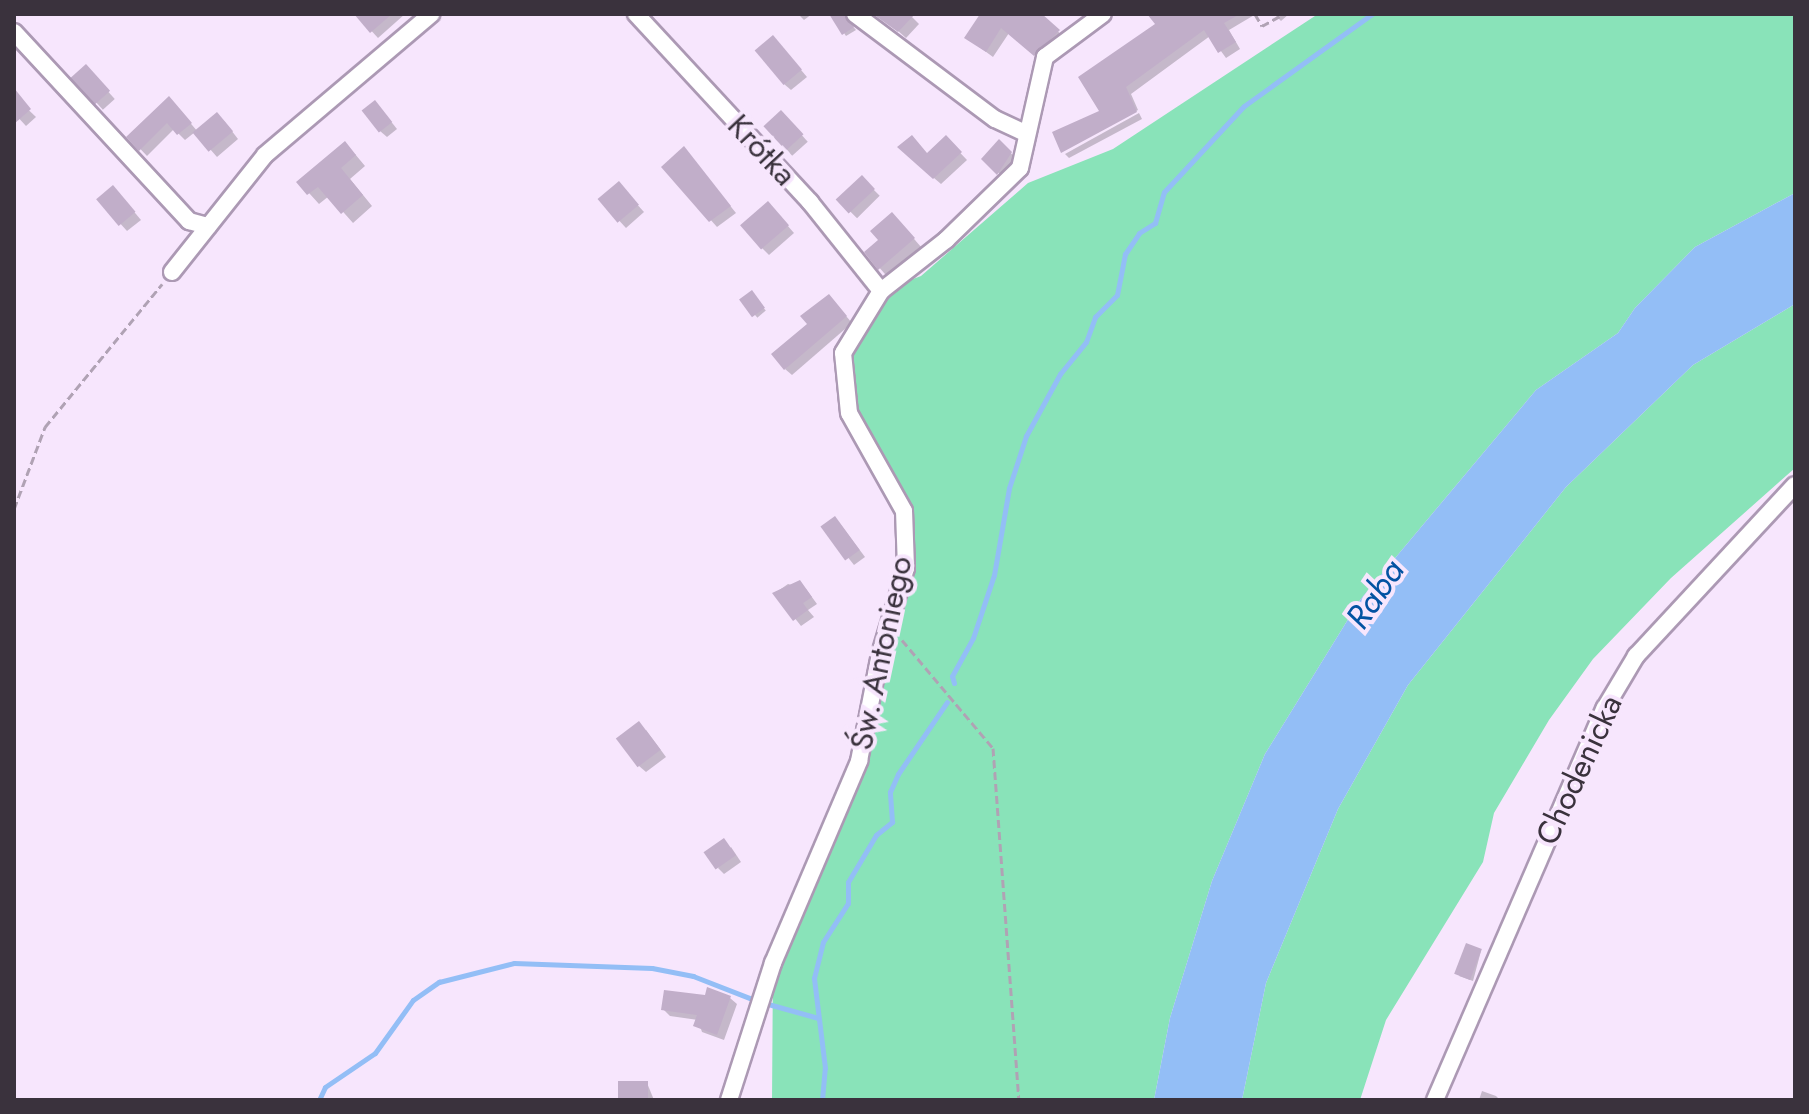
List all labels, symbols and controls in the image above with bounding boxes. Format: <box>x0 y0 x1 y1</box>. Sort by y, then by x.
street label: Krótka <box>720 106 804 194</box>
water label: Raba <box>1337 552 1413 636</box>
street label: Św. Antoniego <box>842 553 920 753</box>
street label: Chodenicka <box>1528 689 1630 851</box>

